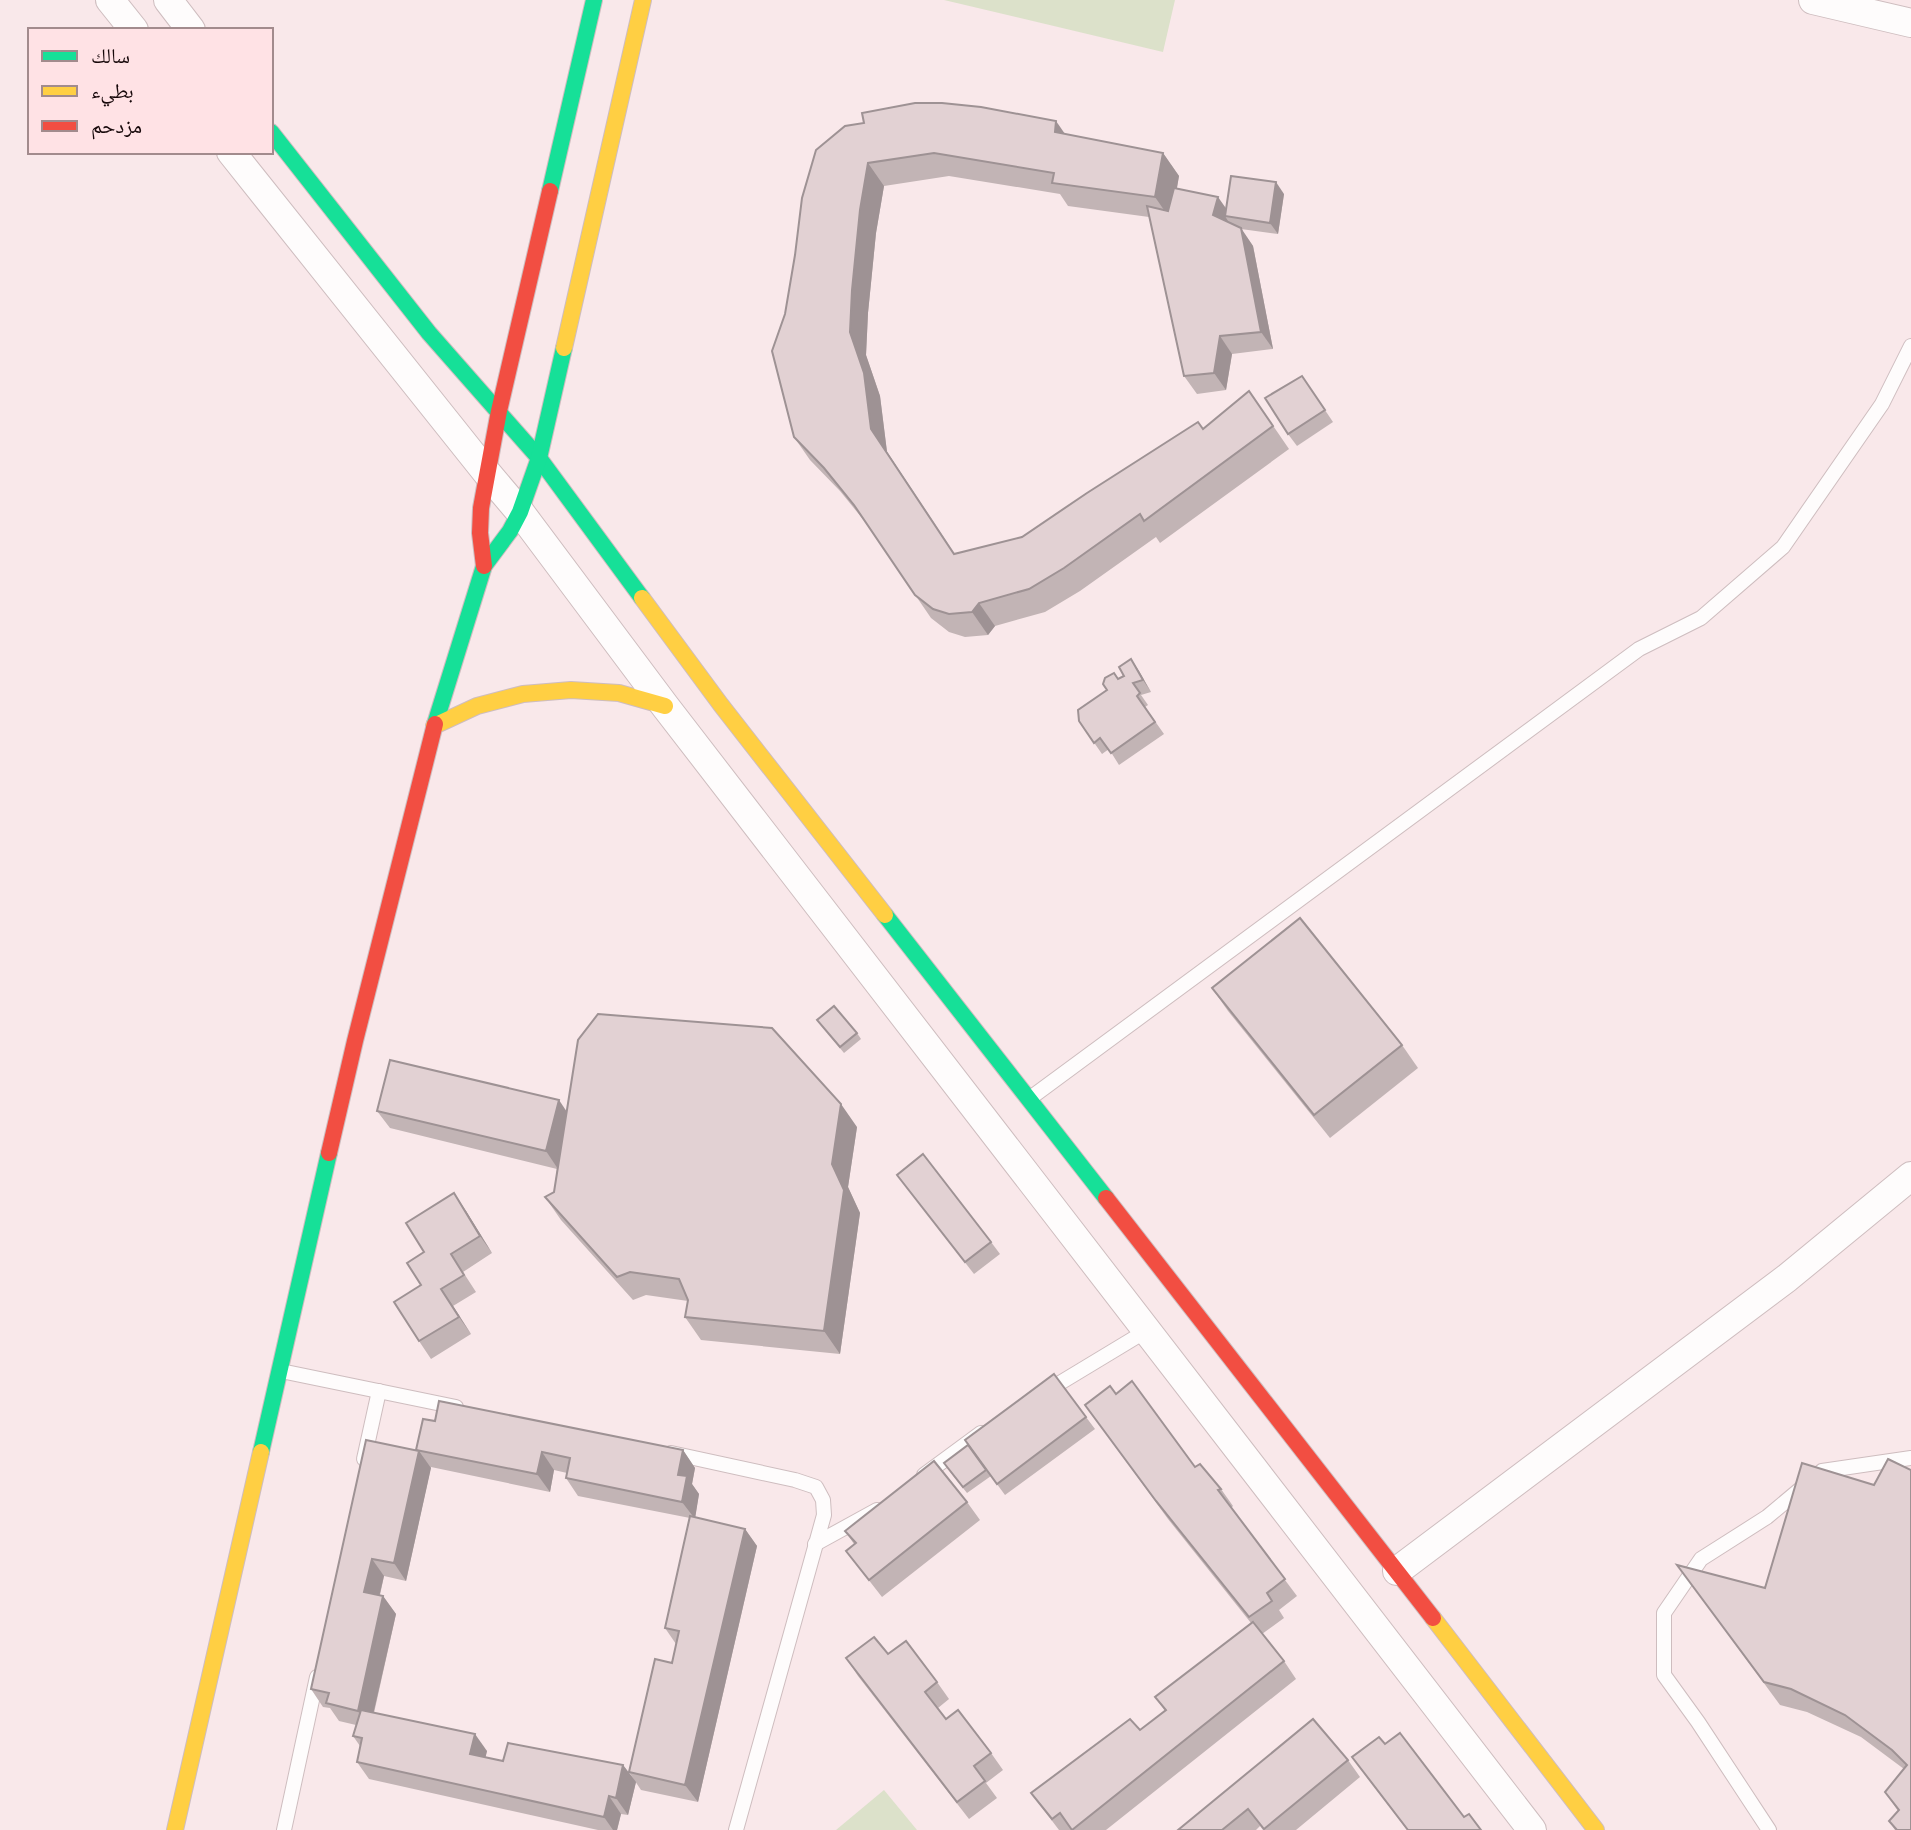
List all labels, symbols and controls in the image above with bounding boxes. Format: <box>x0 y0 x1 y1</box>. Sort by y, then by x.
legend <box>28 28 273 154</box>
text: سالك <box>91 44 130 67</box>
text: بطيء <box>91 79 134 107</box>
text: مزدحم <box>91 114 142 140</box>

